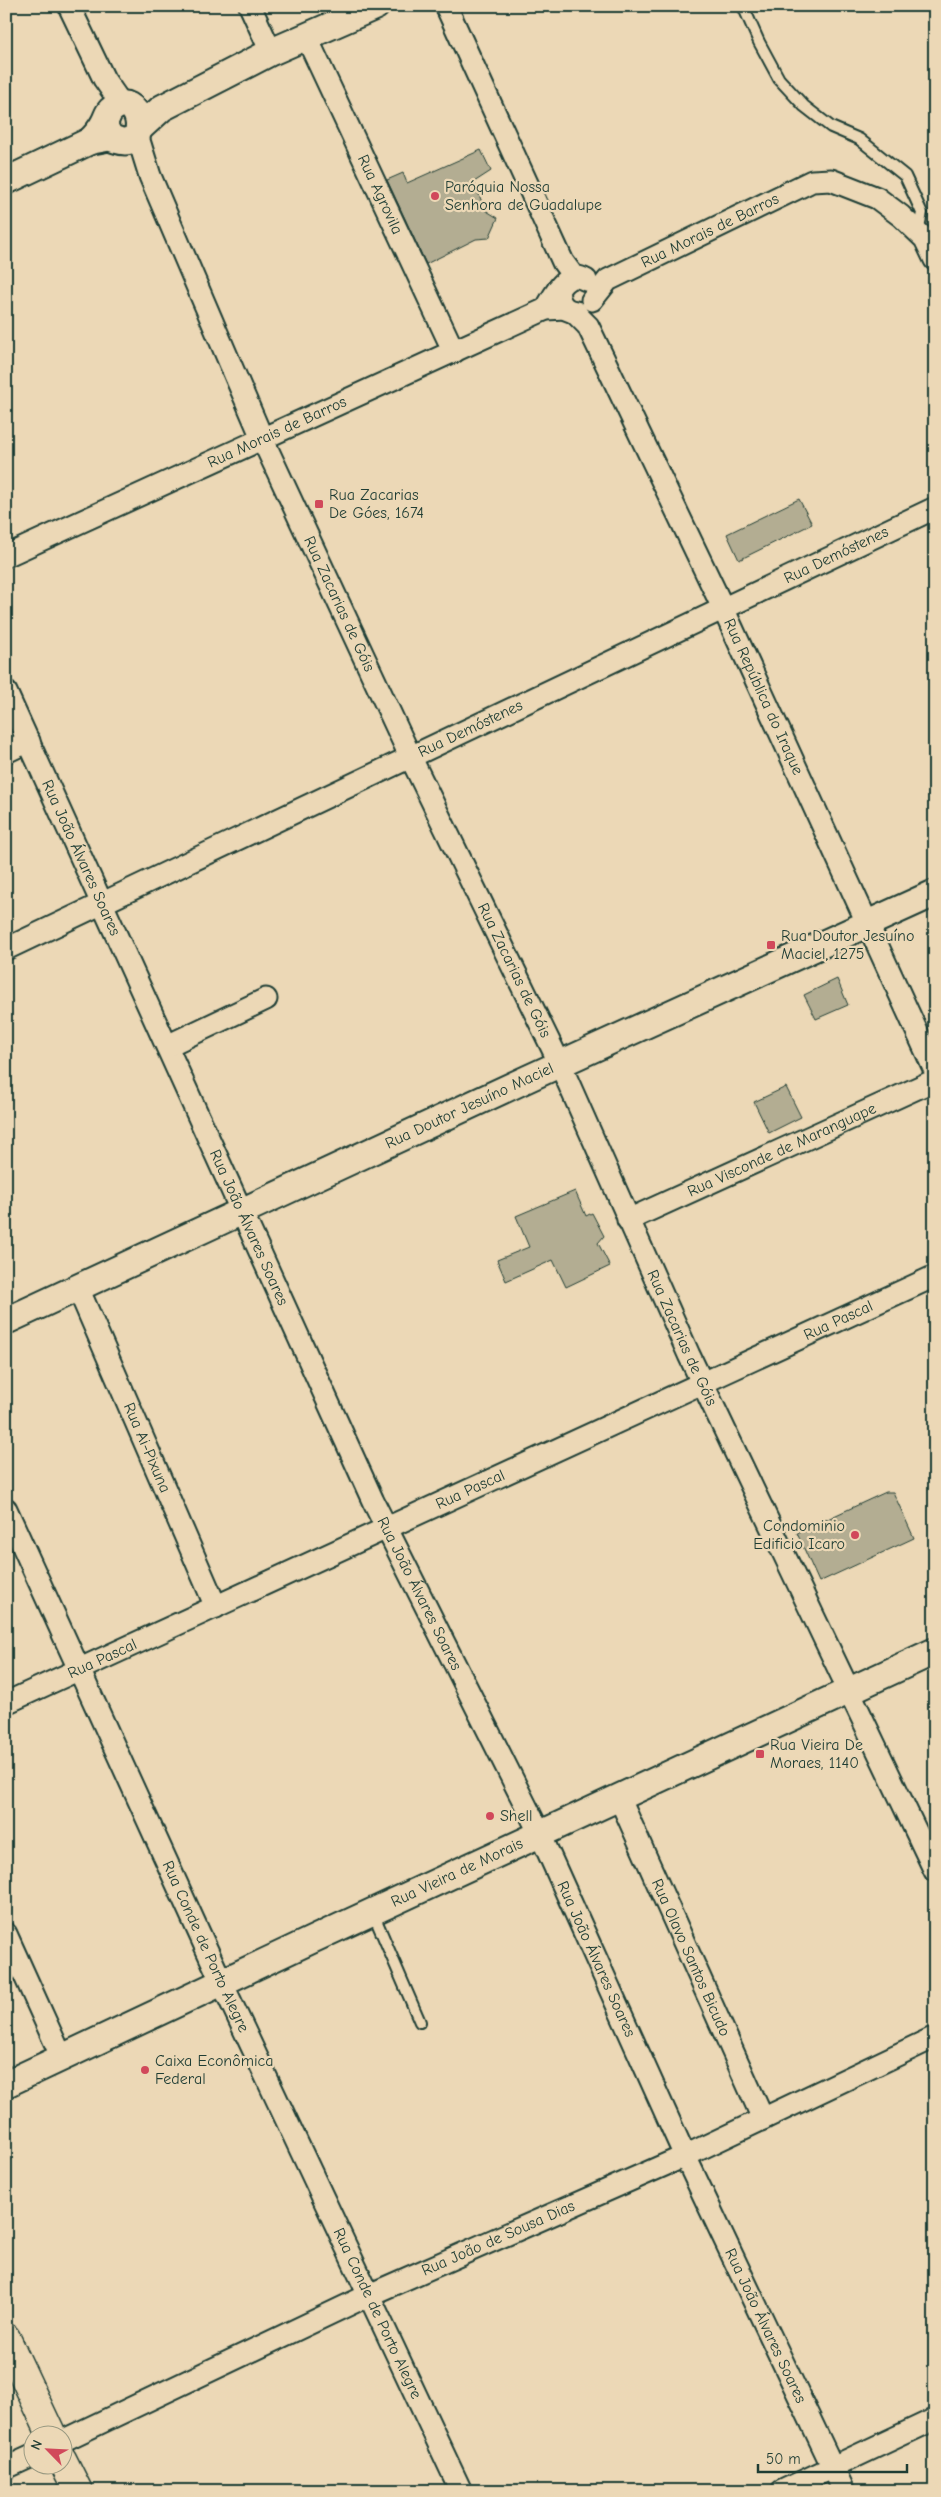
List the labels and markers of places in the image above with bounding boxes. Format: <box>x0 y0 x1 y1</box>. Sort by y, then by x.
place label: Paróquia Nossa Senhora de Guadalupe <box>445 178 602 214</box>
marker: Paróquia Nossa Senhora de Guadalupe <box>429 190 441 202</box>
place label: Rua Zacarias De Góes, 1674 <box>329 486 424 522</box>
marker: Rua Zacarias De Góes, 1674 <box>313 498 325 510</box>
place label: Rua Doutor Jesuíno Maciel, 1275 <box>781 927 914 963</box>
marker: Rua Doutor Jesuíno Maciel, 1275 <box>765 939 777 951</box>
place label: Condominio Edificio Icaro <box>753 1517 845 1553</box>
marker: Condominio Edificio Icaro <box>849 1529 861 1541</box>
place label: Rua Vieira De Moraes, 1140 <box>770 1736 863 1772</box>
marker: Rua Vieira De Moraes, 1140 <box>754 1748 766 1760</box>
place label: Shell <box>500 1807 532 1825</box>
marker: Shell <box>484 1810 496 1822</box>
place label: Caixa Econômica Federal <box>155 2052 274 2088</box>
marker: Caixa Econômica Federal <box>139 2064 151 2076</box>

